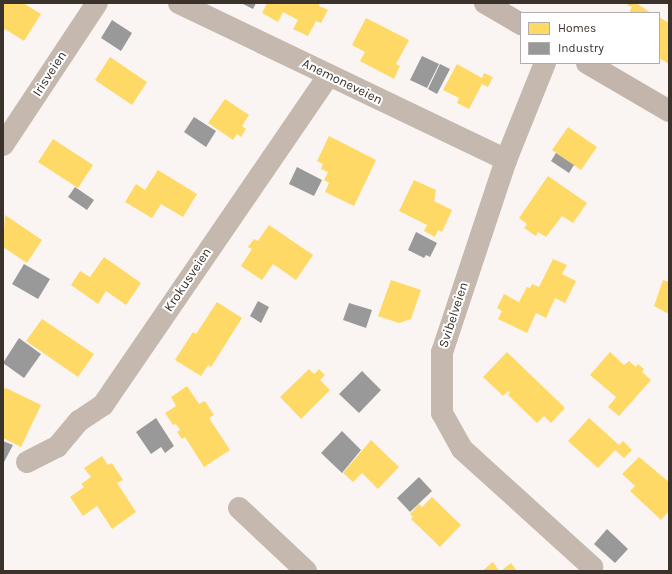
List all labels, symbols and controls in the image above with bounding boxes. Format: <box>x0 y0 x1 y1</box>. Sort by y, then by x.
legend <box>520 12 660 64</box>
text: Homes <box>558 21 596 35</box>
text: Industry <box>558 41 604 55</box>
street label: Irisveien <box>30 49 70 99</box>
street label: Anemoneveien <box>299 56 385 108</box>
street label: Krokusveien <box>161 245 215 315</box>
street label: Svibelveien <box>436 280 472 350</box>

